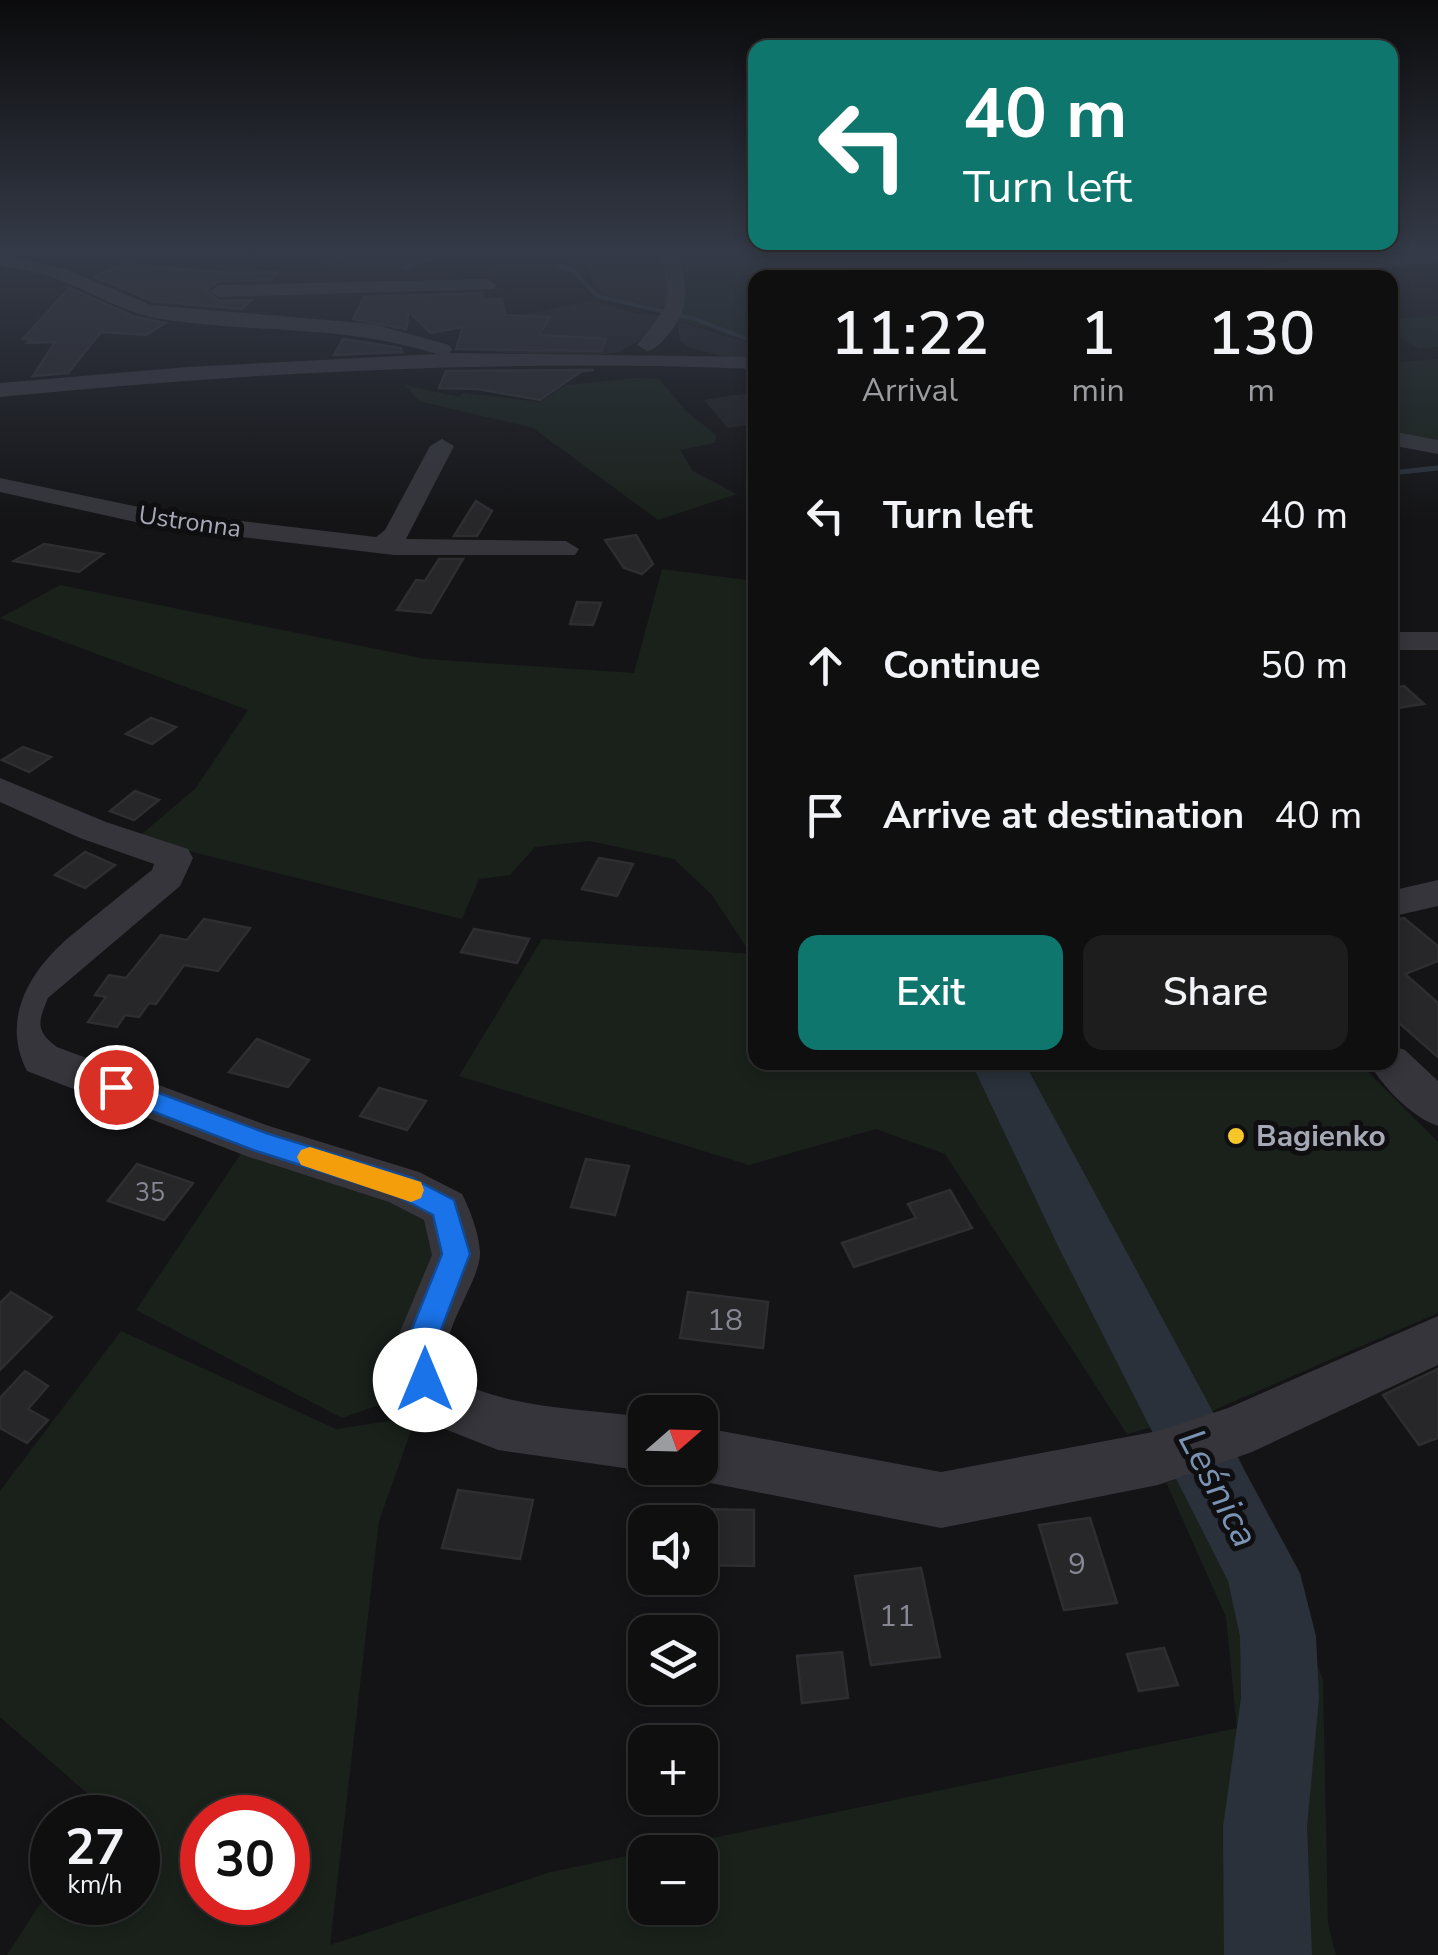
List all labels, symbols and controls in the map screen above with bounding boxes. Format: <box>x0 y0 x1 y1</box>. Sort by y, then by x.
text: 40 m <box>963 66 1127 162</box>
icon: left <box>798 80 928 210</box>
text: Turn left <box>963 157 1132 218</box>
text: 11:22 <box>831 293 989 375</box>
text: 1 <box>1080 293 1116 375</box>
text: 130 <box>1207 293 1315 375</box>
text: Arrival <box>862 369 958 412</box>
text: min <box>1072 369 1125 412</box>
text: m <box>1248 369 1275 412</box>
icon: left <box>798 488 853 543</box>
text: Turn left <box>883 490 1033 541</box>
text: 40 m <box>1260 490 1348 541</box>
street label: Ustronna <box>136 498 243 546</box>
icon: ahead <box>798 638 853 693</box>
text: Continue <box>883 640 1041 691</box>
text: 50 m <box>1260 640 1348 691</box>
icon: arrive <box>798 788 853 843</box>
text: Arrive at destination <box>883 790 1244 841</box>
text: 40 m <box>1274 790 1362 841</box>
button: Exit <box>798 935 1063 1050</box>
button: Share <box>1083 935 1348 1050</box>
pin <box>74 1045 159 1130</box>
icon: arrive <box>89 1060 144 1115</box>
place label: Bagienko <box>1256 1116 1386 1157</box>
marker: Bagienko <box>1225 1125 1247 1147</box>
house number: 35 <box>135 1176 165 1210</box>
house number: 18 <box>707 1300 743 1341</box>
position arrow <box>373 1328 477 1432</box>
north arrow <box>628 1395 718 1485</box>
map controls <box>628 1395 718 1925</box>
water label: Leśnica <box>1166 1420 1271 1556</box>
button: sound <box>628 1505 718 1595</box>
house number: 9 <box>1068 1544 1086 1585</box>
house number: 11 <box>879 1596 915 1637</box>
button: layers <box>628 1615 718 1705</box>
button: + <box>628 1725 718 1815</box>
speed limit sign: 30 <box>180 1795 310 1925</box>
text: 27 <box>65 1813 125 1882</box>
button: − <box>628 1835 718 1925</box>
text: km/h <box>67 1868 123 1902</box>

